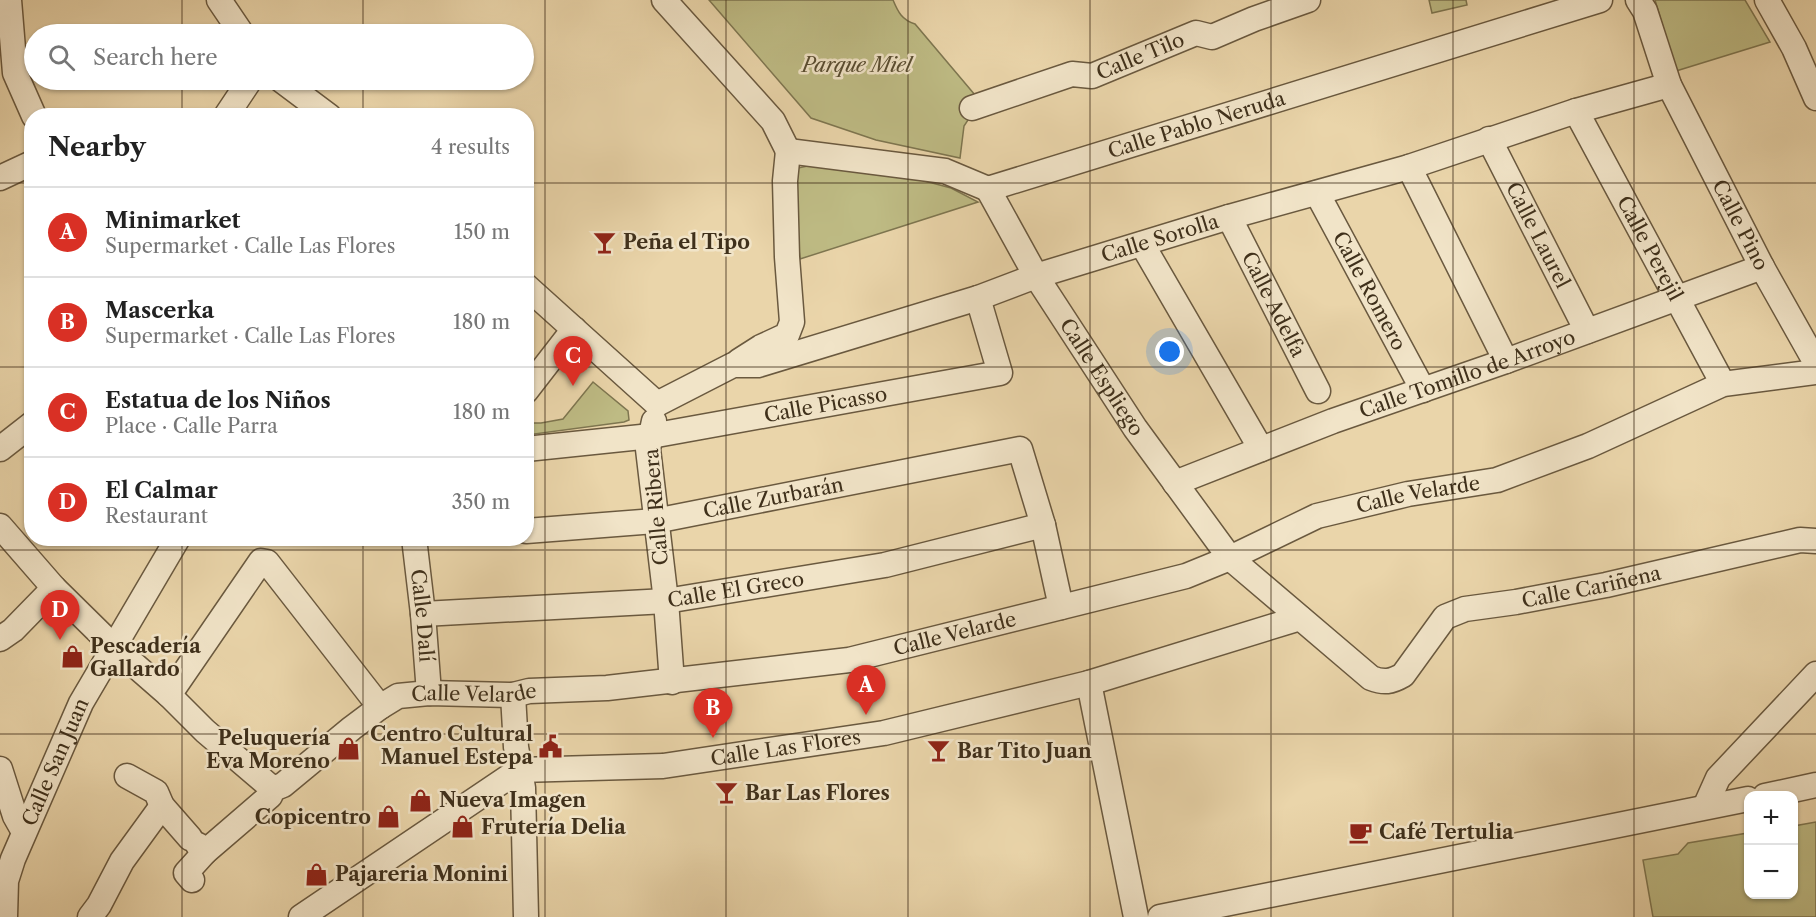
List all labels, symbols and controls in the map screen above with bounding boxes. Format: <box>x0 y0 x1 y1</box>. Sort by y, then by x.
search box <box>24 24 534 90</box>
street label: Calle Tilo <box>1093 27 1188 85</box>
icon: search <box>45 41 78 74</box>
text: Search here <box>93 44 218 71</box>
park label: Parque Miel <box>800 53 915 77</box>
street label: Calle Pablo Neruda <box>1105 86 1288 163</box>
text: Nearby <box>48 131 146 163</box>
text: 4 results <box>431 135 510 159</box>
street label: Calle Pino <box>1707 176 1774 274</box>
street label: Calle Laurel <box>1501 178 1575 292</box>
street label: Calle Perejil <box>1612 192 1688 305</box>
text: Minimarket <box>105 207 240 234</box>
street label: Calle Sorolla <box>1098 209 1222 267</box>
text: A <box>60 220 75 244</box>
text: 150 m <box>454 220 510 244</box>
street label: Calle Romero <box>1328 227 1411 354</box>
bar icon: Peña el Tipo <box>592 229 618 255</box>
place label: Peña el Tipo <box>623 230 750 254</box>
text: Supermarket · Calle Las Flores <box>105 234 395 258</box>
street label: Calle Adelfa <box>1237 248 1311 361</box>
text: Mascerka <box>105 297 214 324</box>
text: B <box>60 310 75 334</box>
text: 180 m <box>453 310 510 334</box>
street label: Calle Espliego <box>1055 314 1149 441</box>
text: Supermarket · Calle Las Flores <box>105 324 395 348</box>
street label: Calle Tomillo de Arroyo <box>1356 325 1579 423</box>
pin: C <box>554 336 592 386</box>
your location <box>1155 337 1184 366</box>
street label: Calle Picasso <box>762 382 889 427</box>
text: Estatua de los Niños <box>105 387 331 414</box>
text: C <box>59 400 76 424</box>
text: 180 m <box>453 400 510 424</box>
text: Place · Calle Parra <box>105 414 278 438</box>
street label: Calle Ribera <box>639 447 673 566</box>
street label: Calle Velarde <box>1354 471 1482 518</box>
street label: Calle Zurbarán <box>701 472 846 523</box>
text: El Calmar <box>105 477 218 504</box>
text: D <box>59 490 76 514</box>
text: 350 m <box>452 490 510 514</box>
text: Restaurant <box>105 504 208 528</box>
street label: Calle Cariñena <box>1520 561 1664 613</box>
street label: Calle El Greco <box>666 567 806 613</box>
street label: Calle Dalí <box>406 568 439 663</box>
pin: D <box>40 590 80 640</box>
street label: Calle Velarde <box>891 607 1019 660</box>
place label: Pescadería Gallardo <box>90 634 201 681</box>
shop icon: Pescadería Gallardo <box>59 644 85 670</box>
pin: A <box>846 666 886 715</box>
street label: Calle Velarde <box>410 679 537 707</box>
pin: B <box>694 688 732 738</box>
street label: Calle San Juan <box>17 694 94 830</box>
place label: Centro Cultural Manuel Estepa <box>370 722 533 769</box>
street label: Calle Las Flores <box>709 725 862 771</box>
place label: Peluquería Eva Moreno <box>206 726 330 773</box>
public building icon: Centro Cultural Manuel Estepa <box>538 733 564 759</box>
shop icon: Peluquería Eva Moreno <box>335 736 361 762</box>
bar icon: Bar Tito Juan <box>926 738 952 764</box>
place label: Bar Tito Juan <box>957 739 1092 763</box>
bar icon: Bar Las Flores <box>714 780 740 806</box>
place label: Bar Las Flores <box>745 781 890 805</box>
shop icon: Nueva Imagen <box>408 787 434 813</box>
place label: Nueva Imagen <box>439 788 586 812</box>
map controls <box>1744 791 1798 899</box>
button: + <box>1744 791 1798 845</box>
shop icon: Copicentro <box>376 804 402 830</box>
place label: Copicentro <box>255 805 371 829</box>
shop icon: Frutería Delia <box>450 814 476 840</box>
place label: Frutería Delia <box>481 815 626 839</box>
cafe icon: Café Tertulia <box>1348 819 1374 845</box>
place label: Café Tertulia <box>1379 820 1514 844</box>
button: − <box>1744 845 1798 899</box>
shop icon: Pajareria Monini <box>304 861 330 887</box>
place label: Pajareria Monini <box>335 862 508 886</box>

